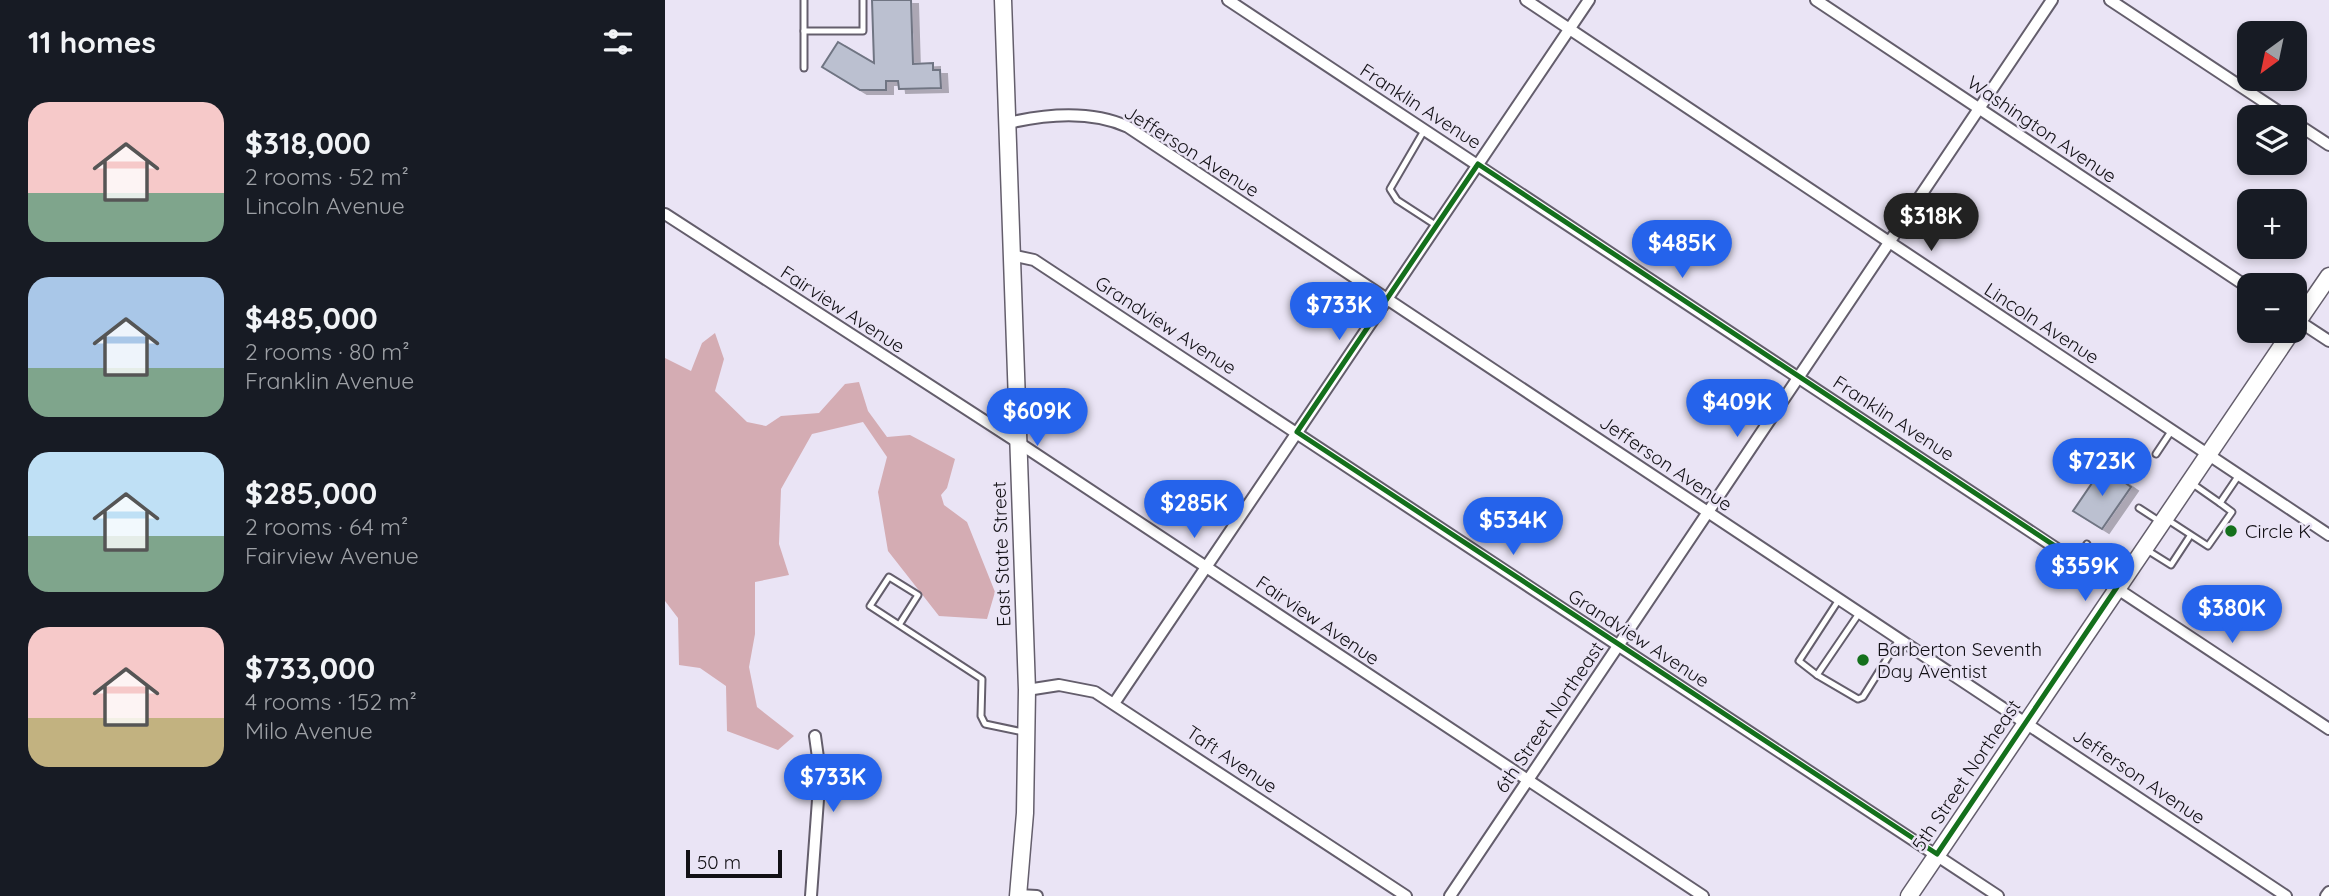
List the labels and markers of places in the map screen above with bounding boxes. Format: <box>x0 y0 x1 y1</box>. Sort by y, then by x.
pin: $318K <box>1882 194 1980 253</box>
pin: $485K <box>1633 220 1731 280</box>
pin: $733K <box>1290 282 1388 342</box>
pin: $409K <box>1688 380 1786 439</box>
pin: $609K <box>988 388 1086 448</box>
pin: $723K <box>2053 438 2151 498</box>
pin: $285K <box>1145 480 1243 540</box>
pin: $534K <box>1464 498 1562 557</box>
place label: Circle K <box>2245 519 2311 543</box>
marker: Circle K <box>2223 523 2239 539</box>
pin: $359K <box>2036 544 2134 603</box>
pin: $380K <box>2183 586 2281 645</box>
place label: Barberton Seventh Day Aventist <box>1877 637 2042 683</box>
marker: Barberton Seventh Day Aventist <box>1855 652 1871 668</box>
pin: $733K <box>784 754 882 814</box>

